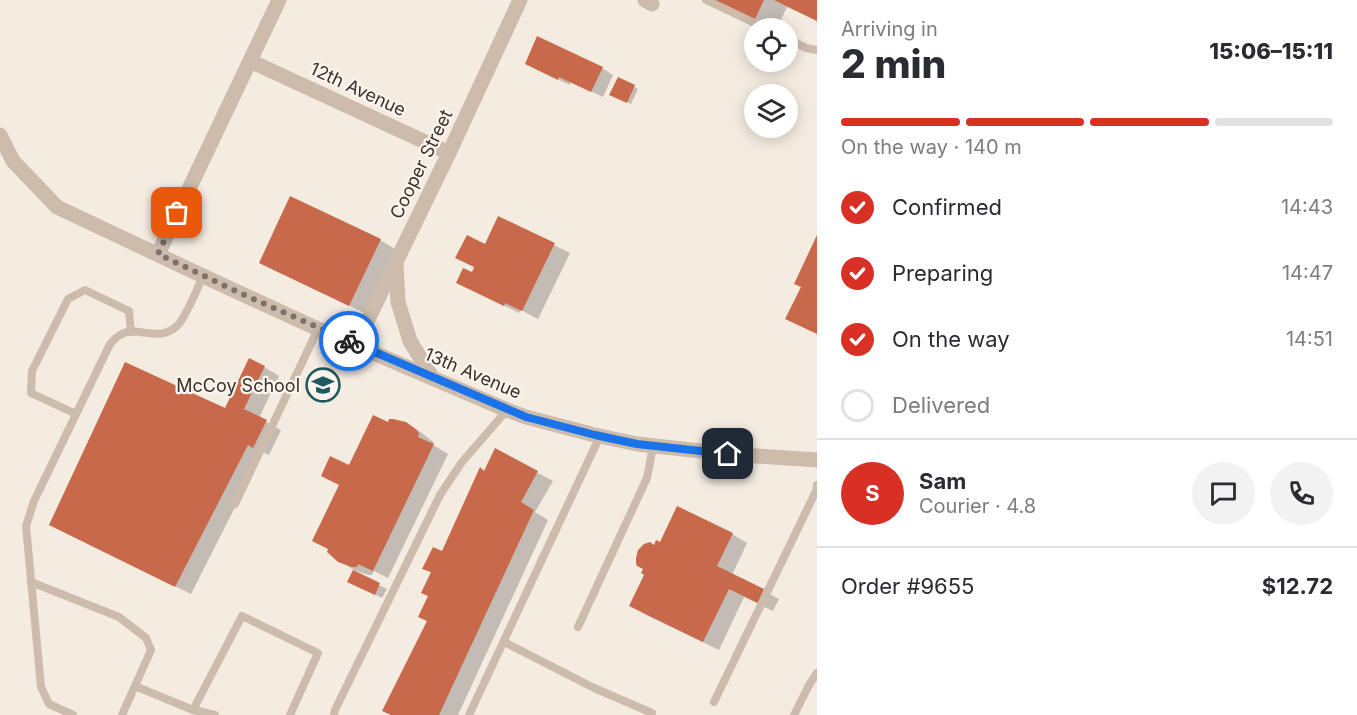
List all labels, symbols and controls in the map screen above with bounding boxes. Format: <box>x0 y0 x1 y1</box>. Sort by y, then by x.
text: Arriving in <box>841 17 938 41</box>
map controls <box>744 18 798 138</box>
button: locate <box>744 18 798 72</box>
text: 15:06–15:11 <box>1209 38 1333 64</box>
text: 2 min <box>841 40 946 87</box>
street label: 12th Avenue <box>307 58 409 120</box>
button: layers <box>744 84 798 138</box>
street label: Cooper Street <box>386 106 457 222</box>
text: On the way · 140 m <box>841 135 1022 159</box>
pin <box>151 187 202 238</box>
icon: check <box>841 191 874 224</box>
text: Confirmed <box>892 194 1002 220</box>
text: 14:43 <box>1281 195 1333 219</box>
icon: bag <box>160 196 193 229</box>
icon: check <box>841 257 874 290</box>
text: Preparing <box>892 260 993 286</box>
text: 14:47 <box>1282 261 1333 285</box>
courier <box>319 311 379 371</box>
icon: check <box>841 323 874 356</box>
icon: bike <box>333 325 366 358</box>
text: On the way <box>892 326 1010 352</box>
text: 14:51 <box>1286 327 1333 351</box>
street label: 13th Avenue <box>421 343 525 403</box>
school or university icon: McCoy School <box>305 367 341 403</box>
place label: McCoy School <box>176 375 300 396</box>
text: Delivered <box>892 392 990 418</box>
pin <box>702 428 753 479</box>
icon: home <box>711 437 744 470</box>
button: chat <box>1192 462 1255 525</box>
button: phone <box>1270 462 1333 525</box>
text: Sam <box>919 468 966 494</box>
text: S <box>865 480 880 506</box>
text: Courier · 4.8 <box>919 494 1036 518</box>
text: Order #9655 <box>841 573 974 599</box>
text: $12.72 <box>1262 573 1333 599</box>

